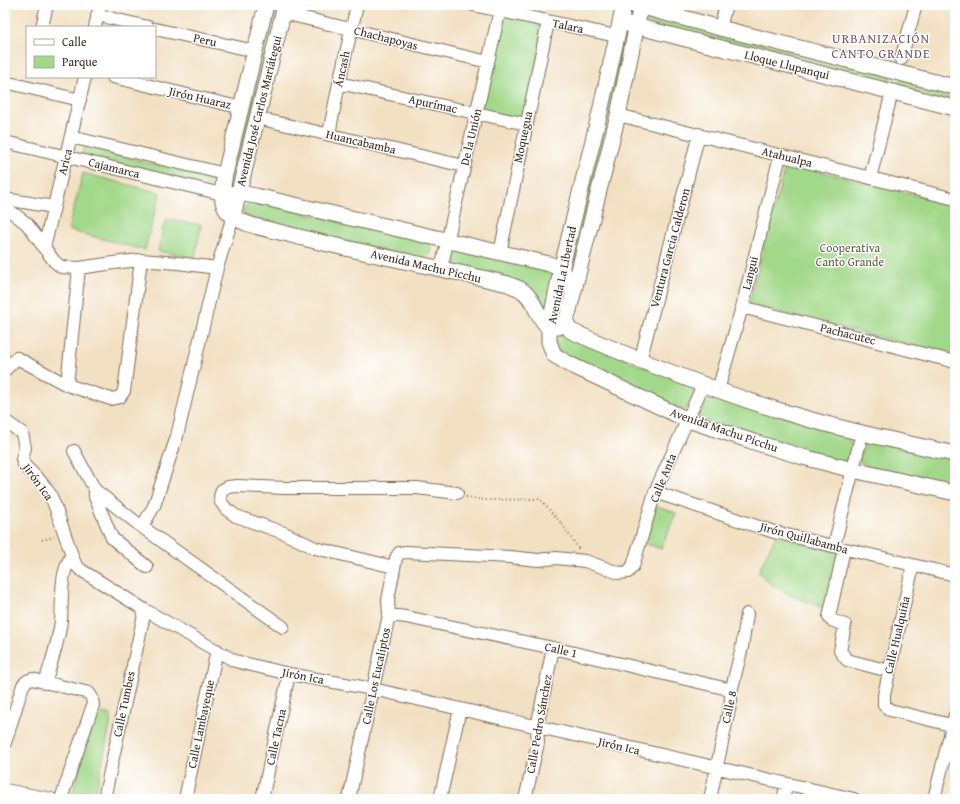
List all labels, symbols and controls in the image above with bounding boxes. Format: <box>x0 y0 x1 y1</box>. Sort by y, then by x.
street label: Talara <box>551 14 586 37</box>
street label: Chachapoyas <box>352 21 420 54</box>
legend <box>26 26 156 78</box>
street label: Peru <box>192 29 219 51</box>
district label: URBANIZACIÓN CANTO GRANDE <box>831 29 931 63</box>
text: Calle <box>62 33 87 50</box>
street label: Avenida José Carlos Mariátegui <box>232 33 286 188</box>
street label: Lloque Llupanqui <box>743 46 832 83</box>
street label: Áncash <box>329 49 354 89</box>
text: Parque <box>62 53 98 70</box>
street label: Jirón Huaraz <box>165 82 233 113</box>
street label: Apurímac <box>407 90 460 117</box>
street label: De la Unión <box>456 106 485 167</box>
street label: Moquegua <box>509 109 536 164</box>
street label: Huancabamba <box>324 125 398 158</box>
street label: Atahualpa <box>760 142 815 171</box>
street label: Arica <box>53 147 76 177</box>
street label: Cajamarca <box>87 153 142 182</box>
street label: Ventura Garcia Calderon <box>645 186 694 310</box>
street label: Avenida La Libertad <box>543 224 580 325</box>
park label: Cooperativa Canto Grande <box>816 239 885 270</box>
street label: Avenida Machu Picchu <box>369 245 484 287</box>
street label: Langui <box>737 254 762 291</box>
street label: Pachacutec <box>819 318 878 349</box>
street label: Avenida Machu Picchu <box>668 403 781 456</box>
street label: Calle Anta <box>645 451 680 505</box>
street label: Jirón Ica <box>18 458 58 504</box>
street label: Jirón Quillabamba <box>756 517 850 558</box>
street label: Calle Hualquiña <box>879 594 914 675</box>
street label: Calle Los Eucaliptos <box>357 626 394 726</box>
street label: Calle 1 <box>543 638 579 662</box>
street label: Jirón Ica <box>279 663 326 688</box>
street label: Calle Tumbes <box>108 669 139 738</box>
street label: Calle Pedro Sánchez <box>521 673 556 775</box>
street label: Calle Lambayeque <box>183 678 218 770</box>
street label: Calle 8 <box>717 689 740 725</box>
street label: Calle Tacna <box>261 707 290 766</box>
street label: Jirón Ica <box>595 732 642 759</box>

